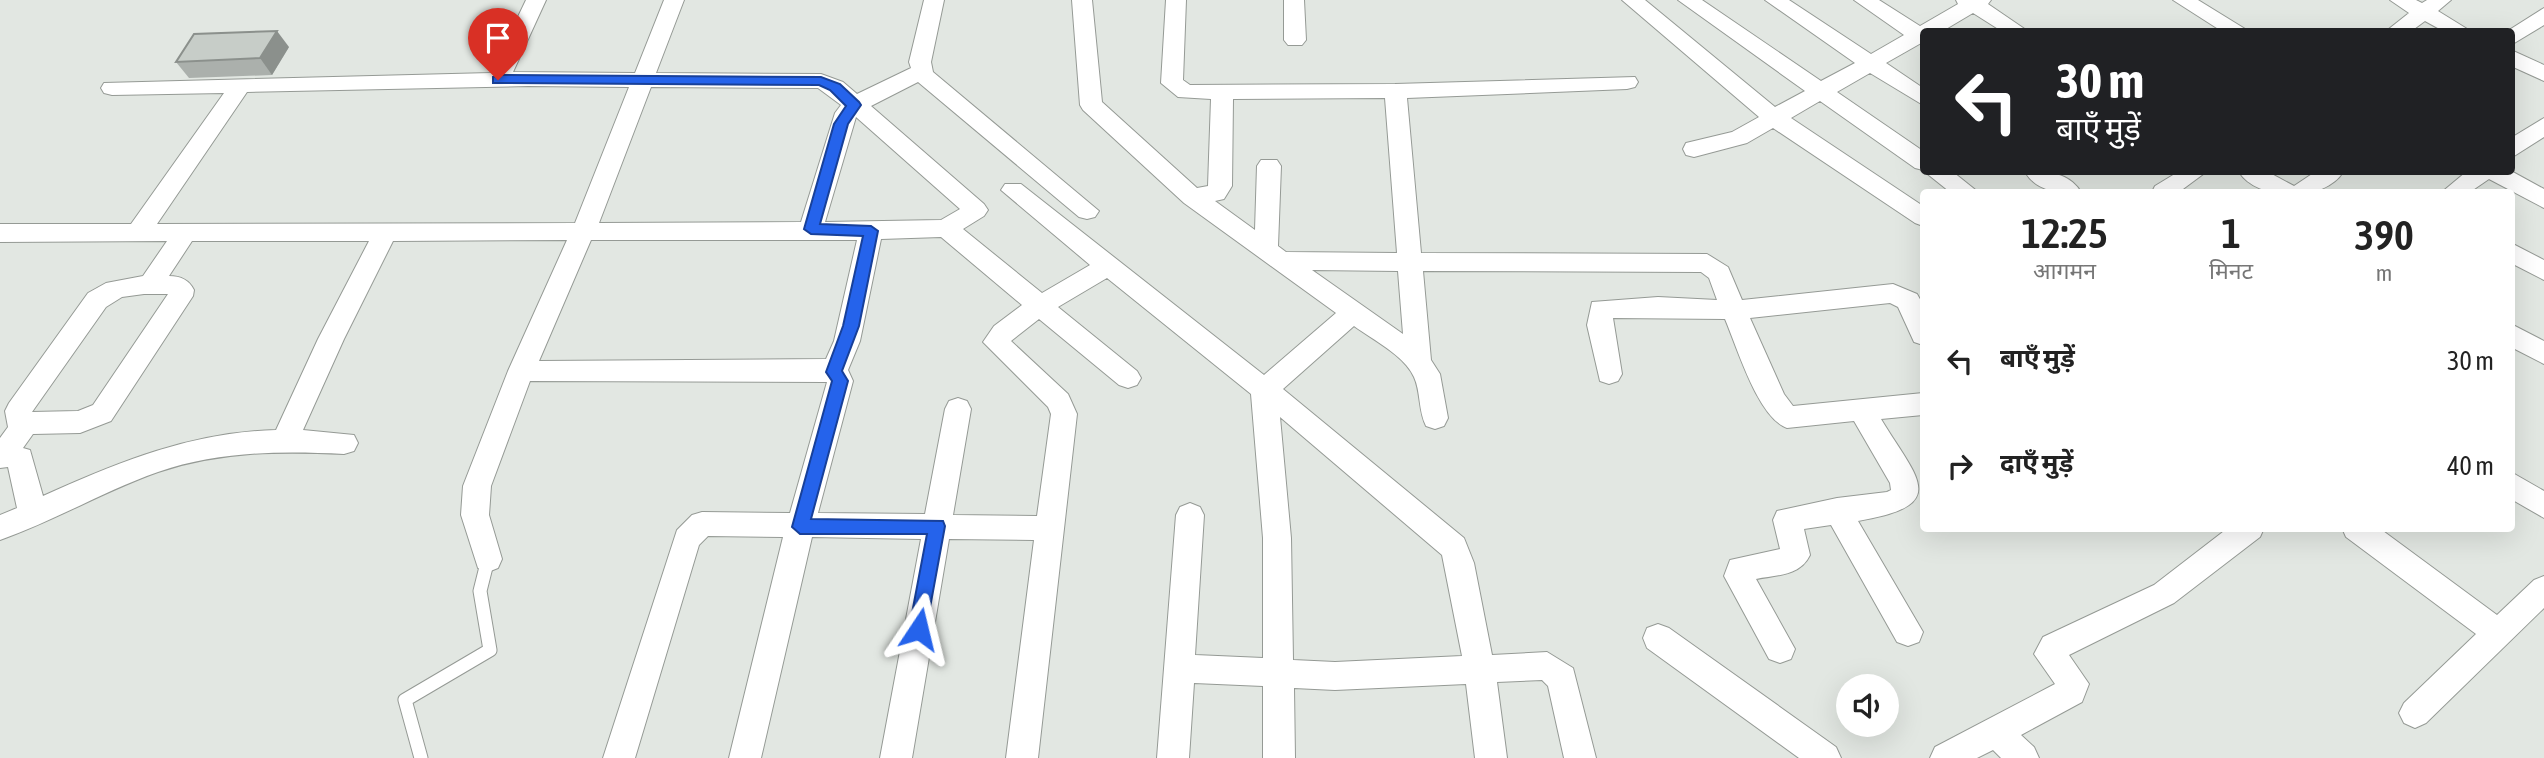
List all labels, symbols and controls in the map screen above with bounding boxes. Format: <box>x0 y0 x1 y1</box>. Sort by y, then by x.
pin <box>468 8 528 80</box>
icon: arrive <box>479 19 517 57</box>
text: 30 m <box>2056 52 2144 108</box>
icon: left <box>1941 56 2032 147</box>
text: बाएँ मुड़ें <box>2056 110 2141 147</box>
text: 12:25 <box>2021 209 2108 257</box>
text: 1 <box>2221 209 2241 257</box>
text: 390 <box>2354 211 2414 259</box>
text: आगमन <box>2033 258 2096 284</box>
text: मिनट <box>2209 258 2253 284</box>
text: m <box>2376 260 2392 286</box>
icon: left <box>1941 342 1979 380</box>
text: बाएँ मुड़ें <box>2000 343 2075 373</box>
text: 30 m <box>2447 346 2494 376</box>
icon: right <box>1941 447 1979 485</box>
text: दाएँ मुड़ें <box>2000 448 2073 478</box>
text: 40 m <box>2447 451 2494 481</box>
position arrow <box>882 592 956 666</box>
map controls <box>1836 674 1899 737</box>
button: sound <box>1836 674 1899 737</box>

